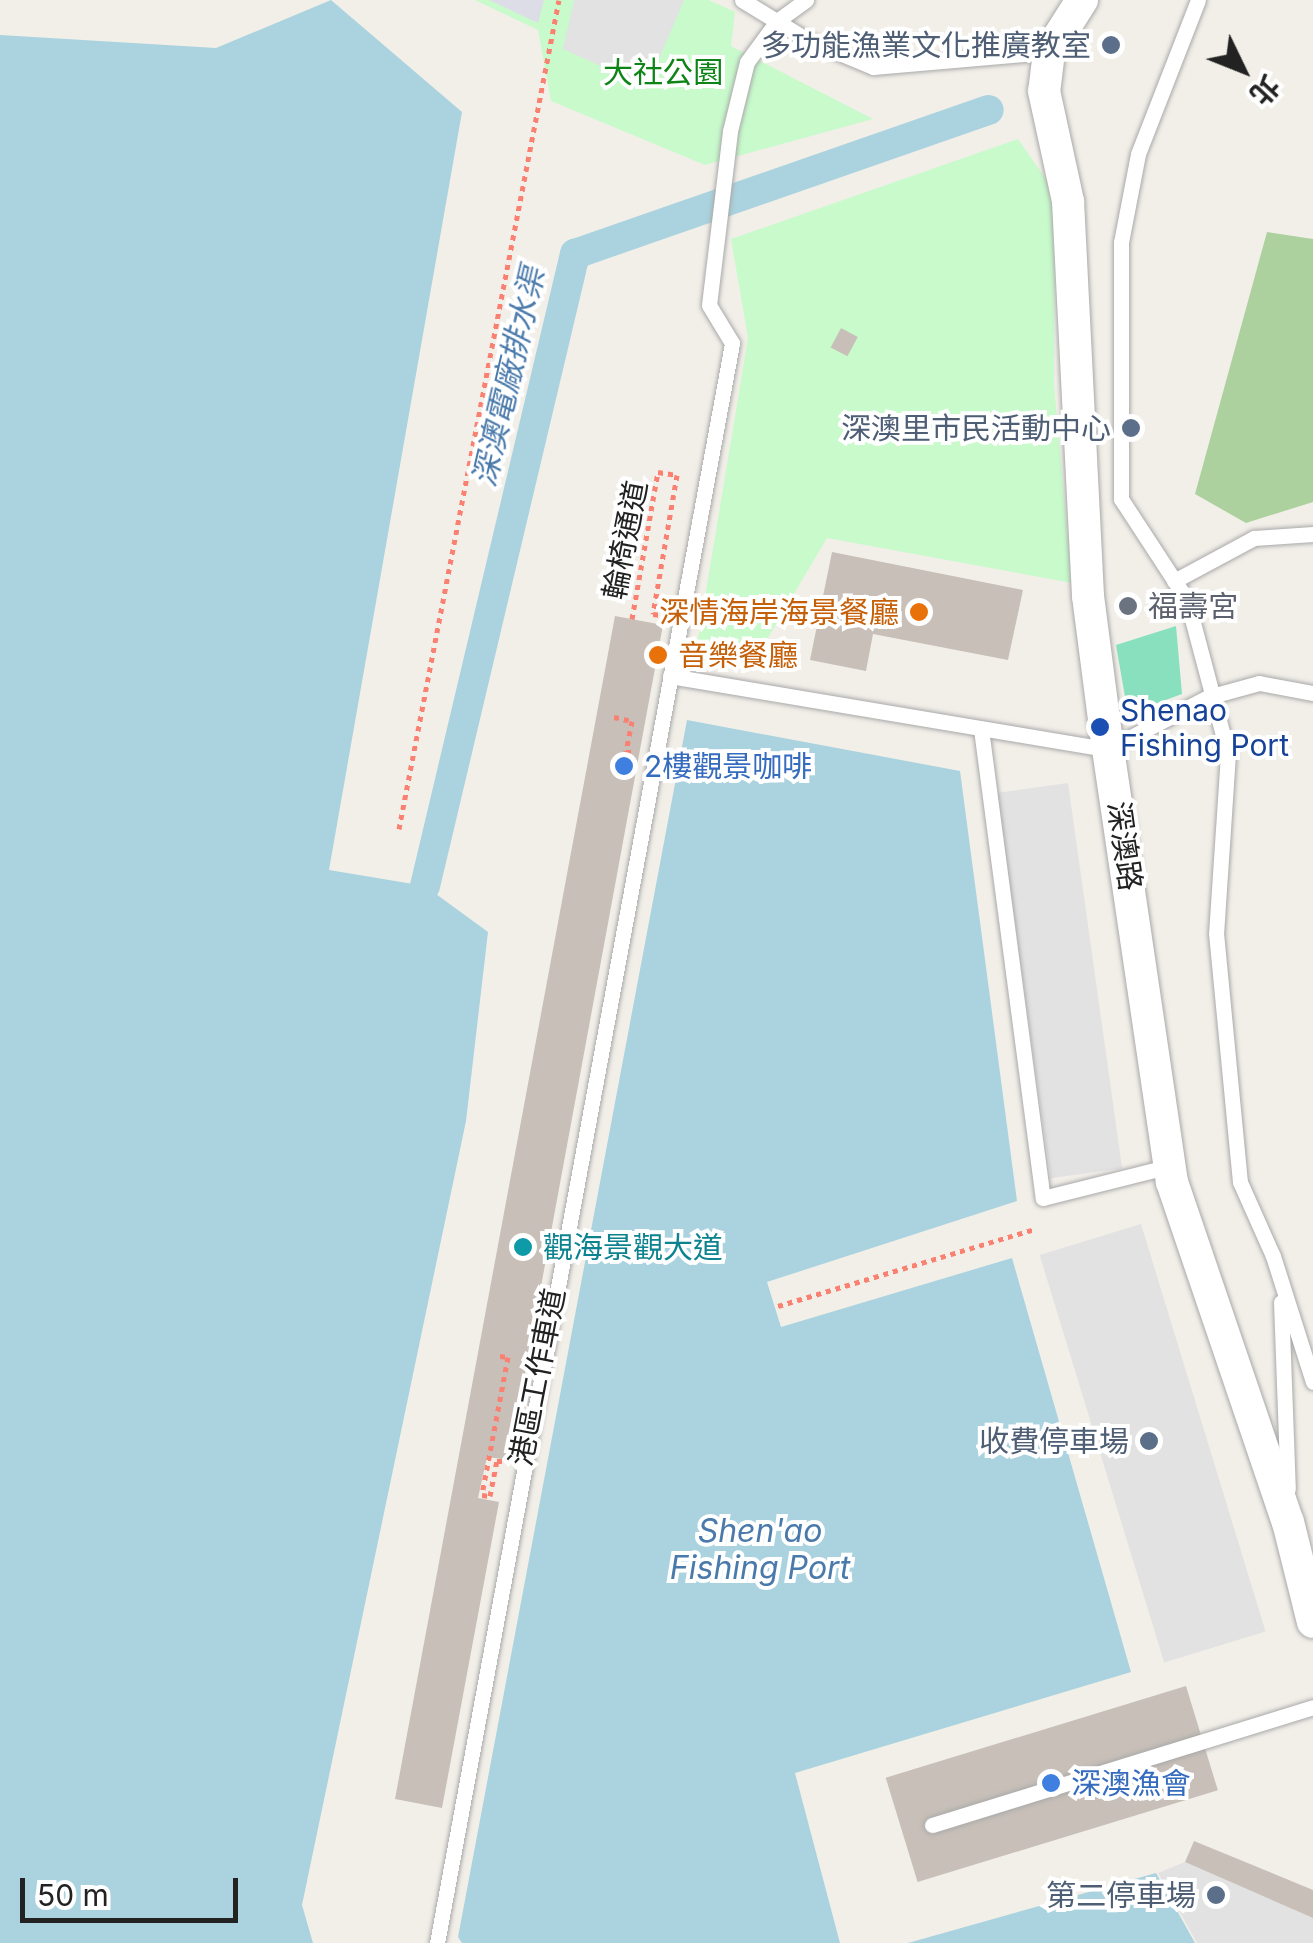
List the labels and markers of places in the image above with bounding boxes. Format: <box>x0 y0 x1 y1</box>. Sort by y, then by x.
place label: 多功能漁業文化推廣教室 <box>761 27 1091 63</box>
marker: 多功能漁業文化推廣教室 <box>1100 34 1122 56</box>
place label: 深澳里市民活動中心 <box>841 410 1111 446</box>
marker: 深澳里市民活動中心 <box>1120 417 1142 439</box>
place label: 福壽宮 <box>1148 588 1238 624</box>
place label: 深情海岸海景餐廳 <box>659 594 899 630</box>
marker: 福壽宮 <box>1117 595 1139 617</box>
marker: 深情海岸海景餐廳 <box>908 601 930 623</box>
place label: 音樂餐廳 <box>678 637 798 673</box>
marker: 音樂餐廳 <box>647 644 669 666</box>
place label: Shenao Fishing Port <box>1120 692 1289 762</box>
marker: Shenao Fishing Port <box>1089 716 1111 738</box>
place label: 2樓觀景咖啡 <box>644 748 812 784</box>
marker: 2樓觀景咖啡 <box>613 755 635 777</box>
place label: 觀海景觀大道 <box>543 1229 723 1265</box>
marker: 觀海景觀大道 <box>512 1236 534 1258</box>
place label: 收費停車場 <box>979 1423 1129 1459</box>
marker: 收費停車場 <box>1138 1430 1160 1452</box>
place label: 深澳漁會 <box>1071 1765 1191 1801</box>
marker: 深澳漁會 <box>1040 1772 1062 1794</box>
place label: 第二停車場 <box>1046 1877 1196 1913</box>
marker: 第二停車場 <box>1205 1884 1227 1906</box>

